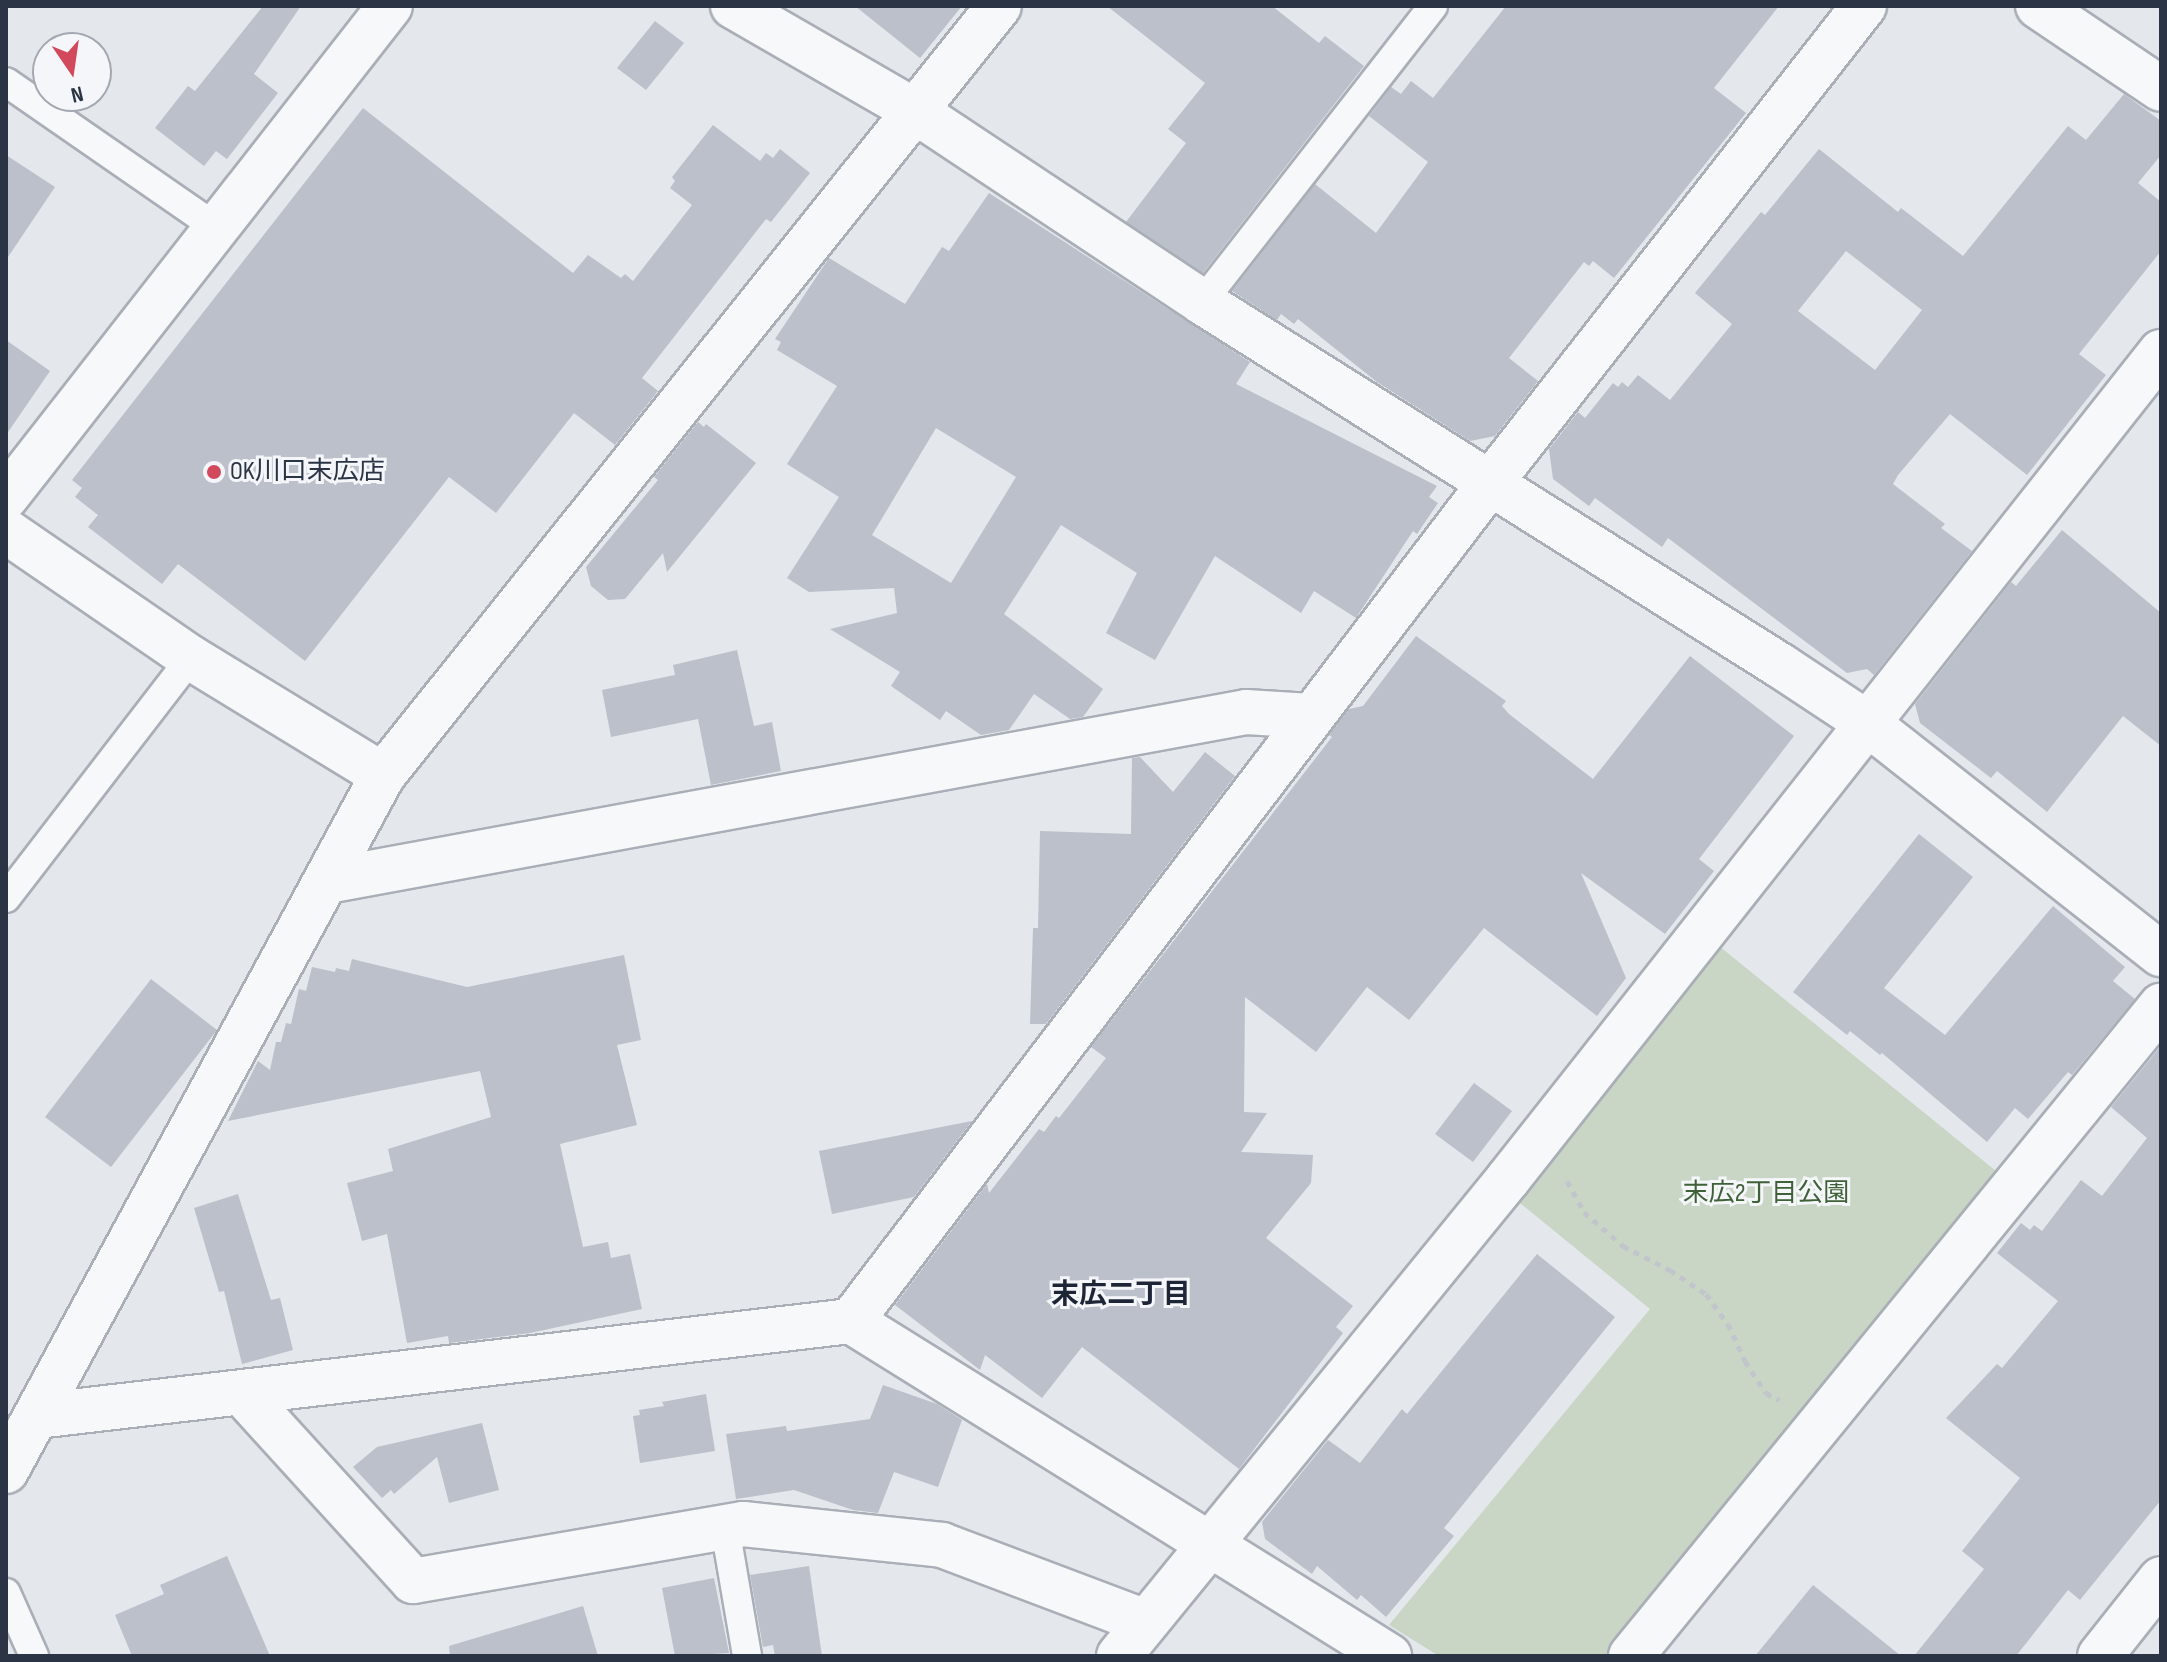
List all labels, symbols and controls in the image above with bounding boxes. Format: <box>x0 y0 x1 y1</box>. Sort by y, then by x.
north arrow <box>32 32 112 112</box>
text: N <box>68 79 86 108</box>
place label: OK川口末広店 <box>230 456 385 488</box>
marker: OK川口末広店 <box>205 463 223 481</box>
park label: 末広2丁目公園 <box>1683 1178 1849 1210</box>
district label: 末広二丁目 <box>1051 1278 1191 1312</box>

